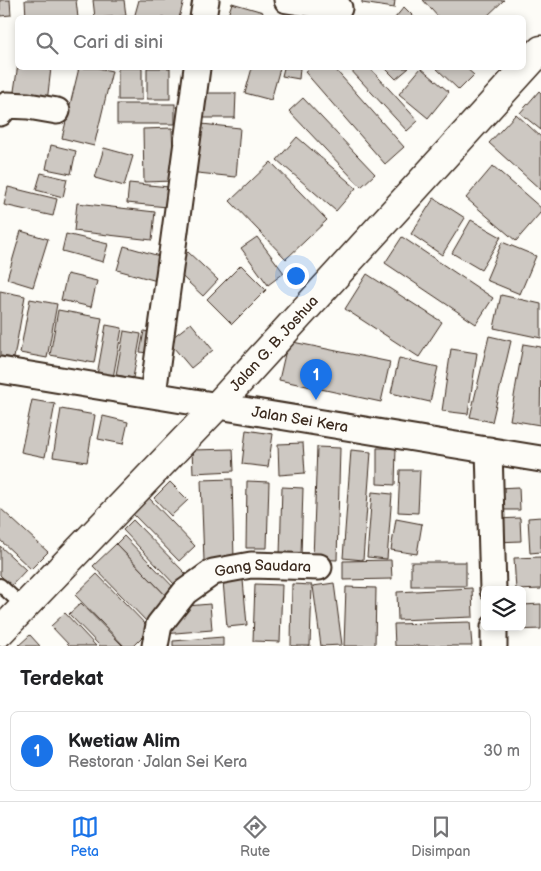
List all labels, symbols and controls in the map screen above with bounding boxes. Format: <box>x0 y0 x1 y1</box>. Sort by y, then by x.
search box <box>15 15 526 70</box>
icon: search <box>33 29 61 57</box>
text: Cari di sini <box>73 31 163 54</box>
your location <box>283 263 309 289</box>
street label: Jalan G. B. Joshua <box>226 291 322 395</box>
pin: 1 <box>300 359 332 400</box>
street label: Jalan Sei Kera <box>250 402 350 437</box>
street label: Gang Saudara <box>213 555 311 581</box>
map controls <box>481 586 526 631</box>
button: layers <box>481 586 526 631</box>
text: Terdekat <box>20 666 104 691</box>
text: Kwetiaw Alim <box>68 730 180 753</box>
text: 1 <box>34 742 40 761</box>
text: 30 m <box>483 742 520 761</box>
text: Restoran · Jalan Sei Kera <box>68 753 247 772</box>
tab: Peta <box>71 813 99 860</box>
tab: Rute <box>240 813 270 860</box>
tab: Disimpan <box>411 813 470 860</box>

